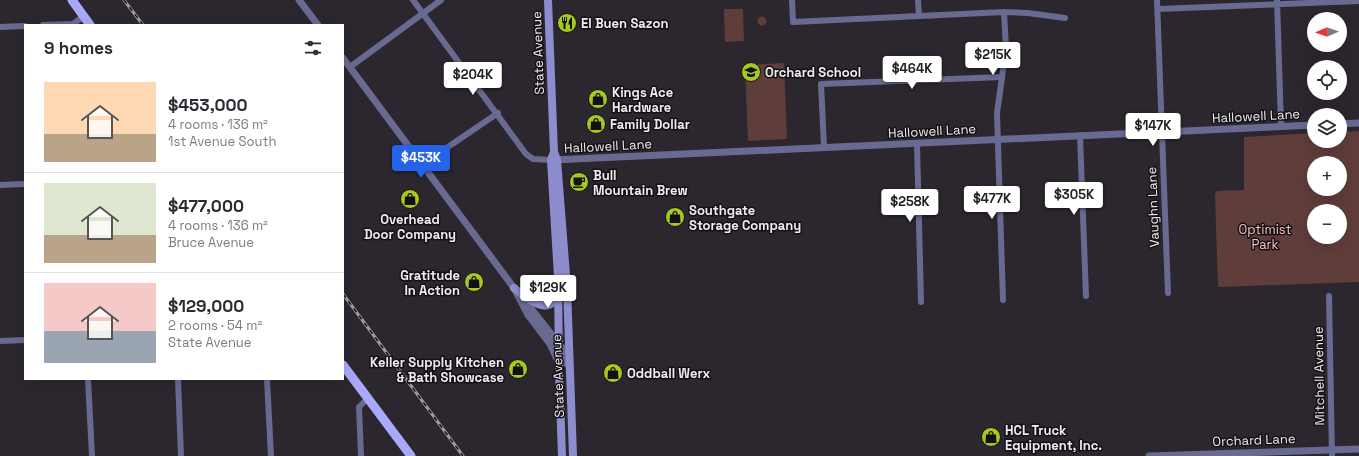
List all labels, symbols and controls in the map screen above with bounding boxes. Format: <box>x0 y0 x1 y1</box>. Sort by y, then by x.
street label: State Avenue <box>528 11 548 95</box>
restaurant icon: El Buen Sazon <box>556 12 578 34</box>
north arrow <box>1307 12 1347 52</box>
map controls <box>1307 12 1347 244</box>
place label: El Buen Sazon <box>581 15 668 32</box>
text: 9 homes <box>44 37 113 59</box>
icon: filters <box>302 37 324 59</box>
pin: $215K <box>965 42 1021 76</box>
text: $215K <box>974 46 1012 63</box>
pin: $464K <box>884 56 940 90</box>
text: $464K <box>892 60 932 77</box>
button: locate <box>1307 60 1347 100</box>
school or university icon: Orchard School <box>740 61 762 83</box>
pin: $204K <box>445 62 501 96</box>
place label: Orchard School <box>765 64 861 81</box>
text: $204K <box>453 66 493 83</box>
place label: Kings Ace Hardware <box>612 84 673 116</box>
shop icon: Kings Ace Hardware <box>587 88 609 110</box>
text: $453,000 <box>168 94 248 116</box>
icon: home <box>76 98 124 146</box>
street label: Hallowell Lane <box>1212 105 1300 127</box>
button: layers <box>1307 108 1347 148</box>
shop icon: Family Dollar <box>585 113 607 135</box>
pin: $147K <box>1125 113 1181 147</box>
text: 4 rooms · 136 m² <box>168 116 268 133</box>
place label: Family Dollar <box>610 116 690 133</box>
text: $147K <box>1135 117 1171 134</box>
street label: Hallowell Lane <box>888 120 976 142</box>
text: 1st Avenue South <box>168 133 276 150</box>
street label: Hallowell Lane <box>564 135 652 157</box>
pin: $453K <box>393 145 449 179</box>
text: $453K <box>401 149 441 166</box>
button: + <box>1307 156 1347 196</box>
street label: Vaughn Lane <box>1143 166 1163 248</box>
place label: Bull Mountain Brew <box>593 167 688 199</box>
cafe icon: Bull Mountain Brew <box>568 171 590 193</box>
pin: $305K <box>1046 182 1102 216</box>
pin: $477K <box>964 186 1020 220</box>
text: $305K <box>1054 186 1094 203</box>
shop icon: Overhead Door Company <box>399 188 421 210</box>
pin: $258K <box>882 189 938 223</box>
text: $477K <box>973 190 1011 207</box>
text: $258K <box>890 193 930 210</box>
text: $477,000 <box>168 195 244 217</box>
icon: home <box>76 199 124 247</box>
place label: Southgate Storage Company <box>689 202 801 234</box>
button: − <box>1307 204 1347 244</box>
shop icon: Southgate Storage Company <box>664 206 686 228</box>
place label: Overhead Door Company <box>364 211 456 243</box>
text: 4 rooms · 136 m² <box>168 217 268 234</box>
park label: Optimist Park <box>1238 221 1292 253</box>
text: Bruce Avenue <box>168 234 254 251</box>
place label: Gratitude In Action <box>400 267 460 299</box>
shop icon: Gratitude In Action <box>463 271 485 293</box>
pin: $129K <box>520 275 576 309</box>
text: $129K <box>529 279 567 296</box>
text: $129,000 <box>168 295 244 317</box>
icon: home <box>76 299 124 347</box>
text: 2 rooms · 54 m² <box>168 317 262 334</box>
street label: Mitchell Avenue <box>1310 326 1328 426</box>
text: State Avenue <box>168 334 252 351</box>
street label: State Avenue <box>548 334 568 418</box>
place label: Keller Supply Kitchen & Bath Showcase <box>370 354 504 386</box>
shop icon: Keller Supply Kitchen & Bath Showcase <box>507 358 529 380</box>
shop icon: Oddball Werx <box>602 362 624 384</box>
place label: Oddball Werx <box>627 365 711 382</box>
place label: HCL Truck Equipment, Inc. <box>1005 422 1102 454</box>
shop icon: HCL Truck Equipment, Inc. <box>980 426 1002 448</box>
street label: Orchard Lane <box>1212 430 1296 450</box>

